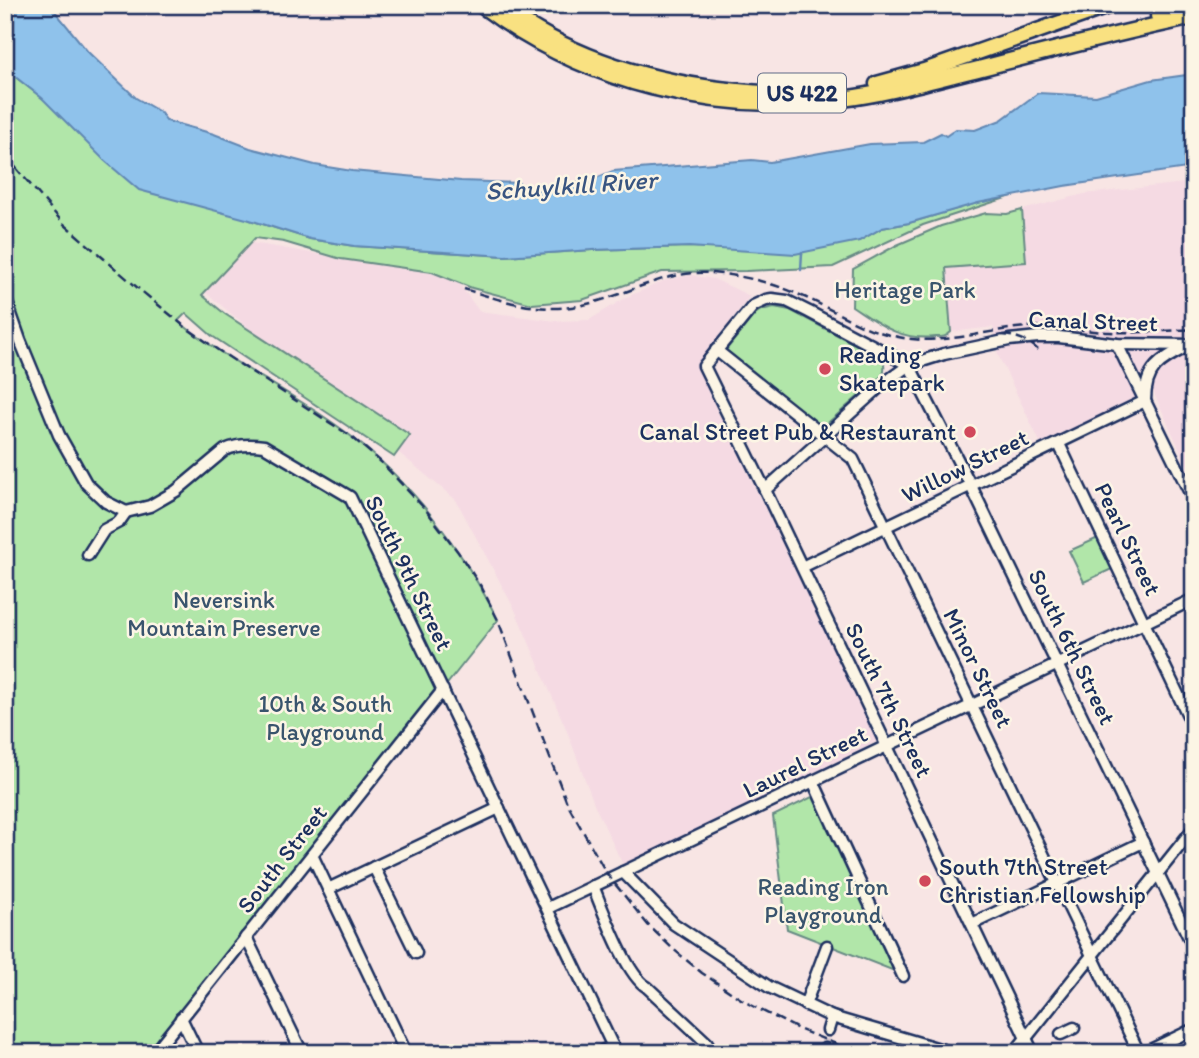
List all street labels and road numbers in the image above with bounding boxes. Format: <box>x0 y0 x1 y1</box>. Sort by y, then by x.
road number: US 422 <box>758 74 846 113</box>
street label: Canal Street <box>1028 304 1158 337</box>
street label: Willow Street <box>896 422 1033 509</box>
street label: Pearl Street <box>1089 478 1168 600</box>
street label: South 9th Street <box>359 490 460 655</box>
street label: South 6th Street <box>1022 564 1123 729</box>
street label: Minor Street <box>937 603 1020 732</box>
street label: South 7th Street <box>839 618 939 782</box>
street label: Laurel Street <box>738 719 872 804</box>
street label: South Street <box>230 799 333 919</box>

